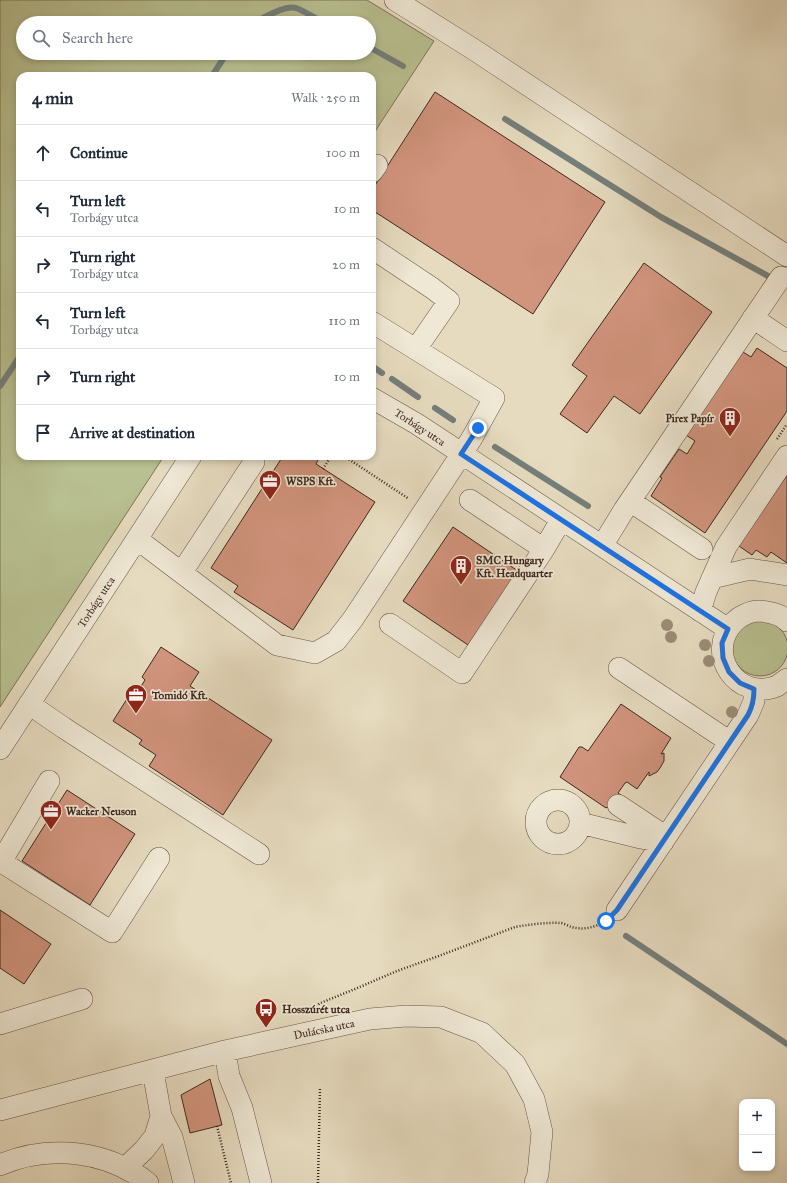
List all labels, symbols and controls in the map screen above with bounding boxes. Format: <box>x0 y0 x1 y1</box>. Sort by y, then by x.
search box <box>16 16 376 60</box>
icon: search <box>30 27 52 49</box>
text: Search here <box>62 29 133 47</box>
text: 4 min <box>32 88 73 109</box>
text: Walk · 250 m <box>291 90 360 106</box>
icon: ahead <box>32 142 54 164</box>
text: Continue <box>70 144 128 162</box>
text: 100 m <box>326 145 360 161</box>
text: Turn left <box>70 192 126 210</box>
icon: left <box>32 198 54 220</box>
text: 10 m <box>334 201 360 217</box>
text: Torbágy utca <box>70 210 139 226</box>
text: Turn right <box>70 248 135 266</box>
icon: right <box>32 254 54 276</box>
text: 20 m <box>332 257 360 273</box>
text: Torbágy utca <box>70 266 139 282</box>
text: Turn left <box>70 304 126 322</box>
icon: left <box>32 310 54 332</box>
text: 110 m <box>328 313 360 329</box>
text: Torbágy utca <box>70 322 139 338</box>
icon: right <box>32 366 54 388</box>
text: Turn right <box>70 368 135 386</box>
text: 10 m <box>334 369 360 385</box>
building icon: Pirex Papír <box>717 405 743 438</box>
street label: Torbágy utca <box>392 406 448 449</box>
place label: Pirex Papír <box>665 412 715 426</box>
route end <box>469 419 487 437</box>
icon: arrive <box>32 422 54 444</box>
text: Arrive at destination <box>70 424 195 442</box>
office icon: WSPS Kft. <box>257 468 283 501</box>
place label: WSPS Kft. <box>286 475 336 488</box>
building icon: SMC Hungary Kft. Headquarter <box>448 553 474 586</box>
place label: SMC Hungary Kft. Headquarter <box>476 554 554 581</box>
street label: Torbágy utca <box>75 574 118 630</box>
office icon: Tomidó Kft. <box>123 682 149 715</box>
place label: Tomidó Kft. <box>151 689 208 702</box>
office icon: Wacker Neuson <box>38 798 64 831</box>
place label: Wacker Neuson <box>66 805 137 818</box>
route start <box>597 912 615 930</box>
bus stop icon: Hosszúrét utca <box>253 996 279 1029</box>
place label: Hosszúrét utca <box>282 1003 350 1016</box>
street label: Dulácska utca <box>292 1017 356 1042</box>
map controls <box>739 1099 775 1171</box>
button: + <box>739 1099 775 1135</box>
button: − <box>739 1135 775 1171</box>

